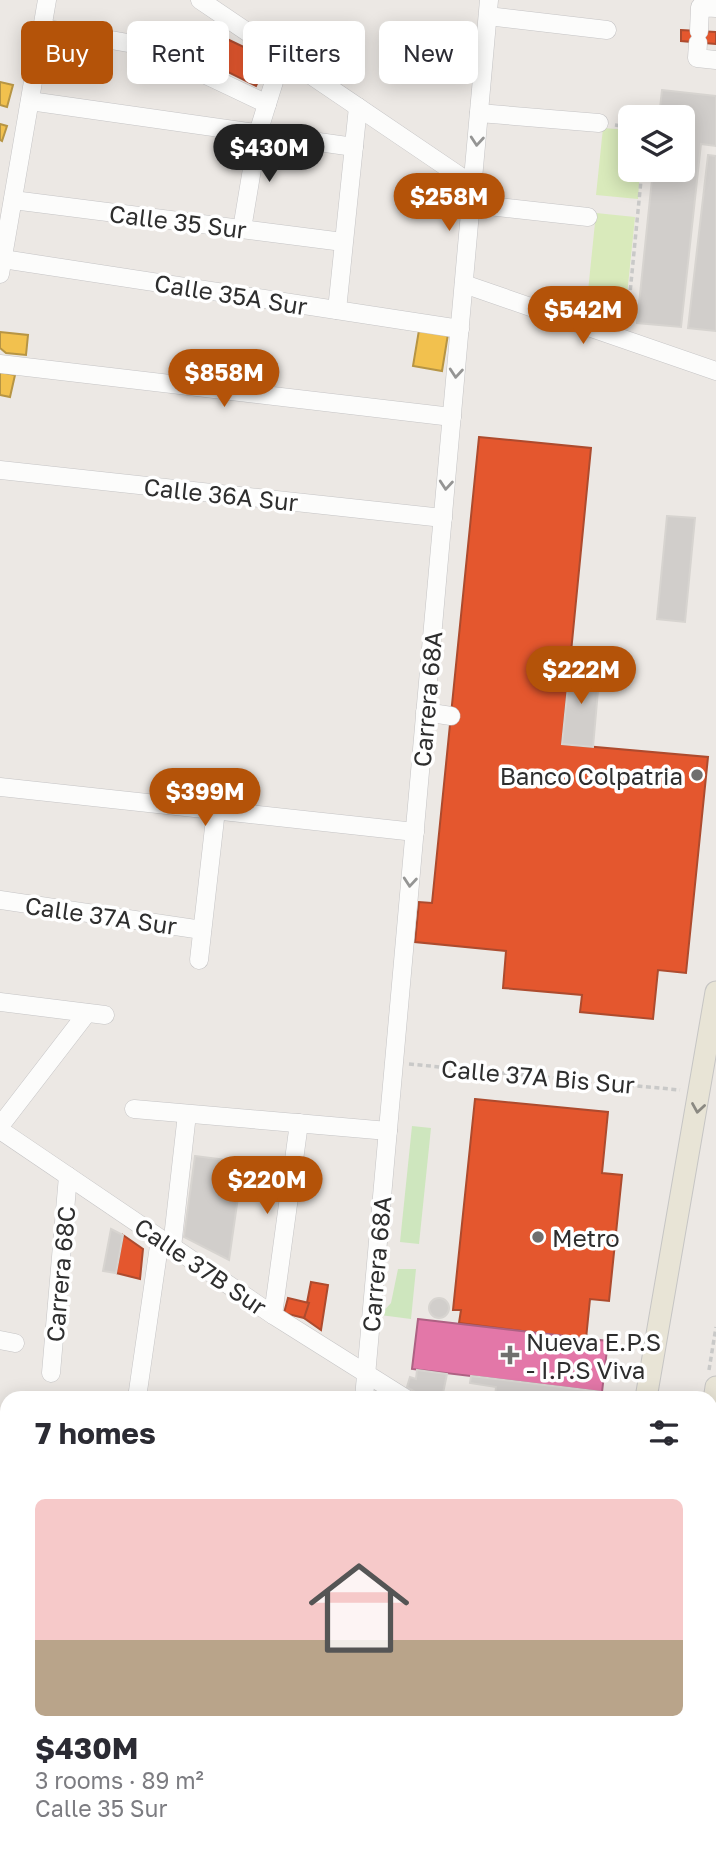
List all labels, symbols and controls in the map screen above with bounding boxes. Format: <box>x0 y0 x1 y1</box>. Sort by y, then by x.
chip: Buy <box>21 21 113 84</box>
chip: Rent <box>127 21 229 84</box>
chip: Filters <box>243 21 365 84</box>
chip: New <box>379 21 478 84</box>
map controls <box>618 105 695 182</box>
button: layers <box>618 105 695 182</box>
pin: $430M <box>220 124 318 184</box>
text: $430M <box>229 133 309 161</box>
one-way arrow <box>470 136 485 147</box>
pin: $258M <box>400 174 498 233</box>
text: $258M <box>410 182 488 210</box>
street label: Calle 35 Sur <box>108 198 248 244</box>
street label: Calle 35A Sur <box>153 268 309 320</box>
pin: $542M <box>534 286 632 346</box>
text: $542M <box>544 295 622 323</box>
pin: $858M <box>175 350 273 409</box>
text: $858M <box>184 358 264 386</box>
one-way arrow <box>449 368 464 379</box>
street label: Calle 36A Sur <box>143 471 299 517</box>
one-way arrow <box>439 479 454 490</box>
street label: Carrera 68A <box>407 630 447 768</box>
pin: $222M <box>532 646 630 706</box>
text: $222M <box>542 655 620 683</box>
place label: Banco Colpatria <box>500 761 683 790</box>
marker: Banco Colpatria <box>689 767 705 783</box>
pin: $399M <box>156 768 254 828</box>
text: $399M <box>165 777 245 805</box>
one-way arrow <box>403 877 418 888</box>
street label: Calle 37A Sur <box>23 890 179 940</box>
street label: Calle 37A Bis Sur <box>440 1053 636 1099</box>
one-way arrow <box>691 1102 706 1114</box>
pin: $220M <box>218 1156 316 1216</box>
text: $220M <box>228 1165 306 1193</box>
street label: Carrera 68A <box>356 1195 396 1333</box>
street label: Carrera 68C <box>40 1205 80 1343</box>
street label: Calle 37B Sur <box>129 1211 273 1321</box>
place label: Metro <box>552 1223 620 1252</box>
marker: Metro <box>530 1229 546 1245</box>
place label: Nueva E.P.S - I.P.S Viva <box>526 1327 661 1384</box>
marker: Nueva E.P.S - I.P.S Viva <box>500 1345 520 1365</box>
icon: filters <box>645 1414 683 1452</box>
text: 7 homes <box>35 1415 156 1451</box>
icon: home <box>296 1545 422 1671</box>
text: $430M <box>35 1730 138 1766</box>
text: 3 rooms · 89 m² <box>35 1766 204 1794</box>
text: Calle 35 Sur <box>35 1794 167 1822</box>

